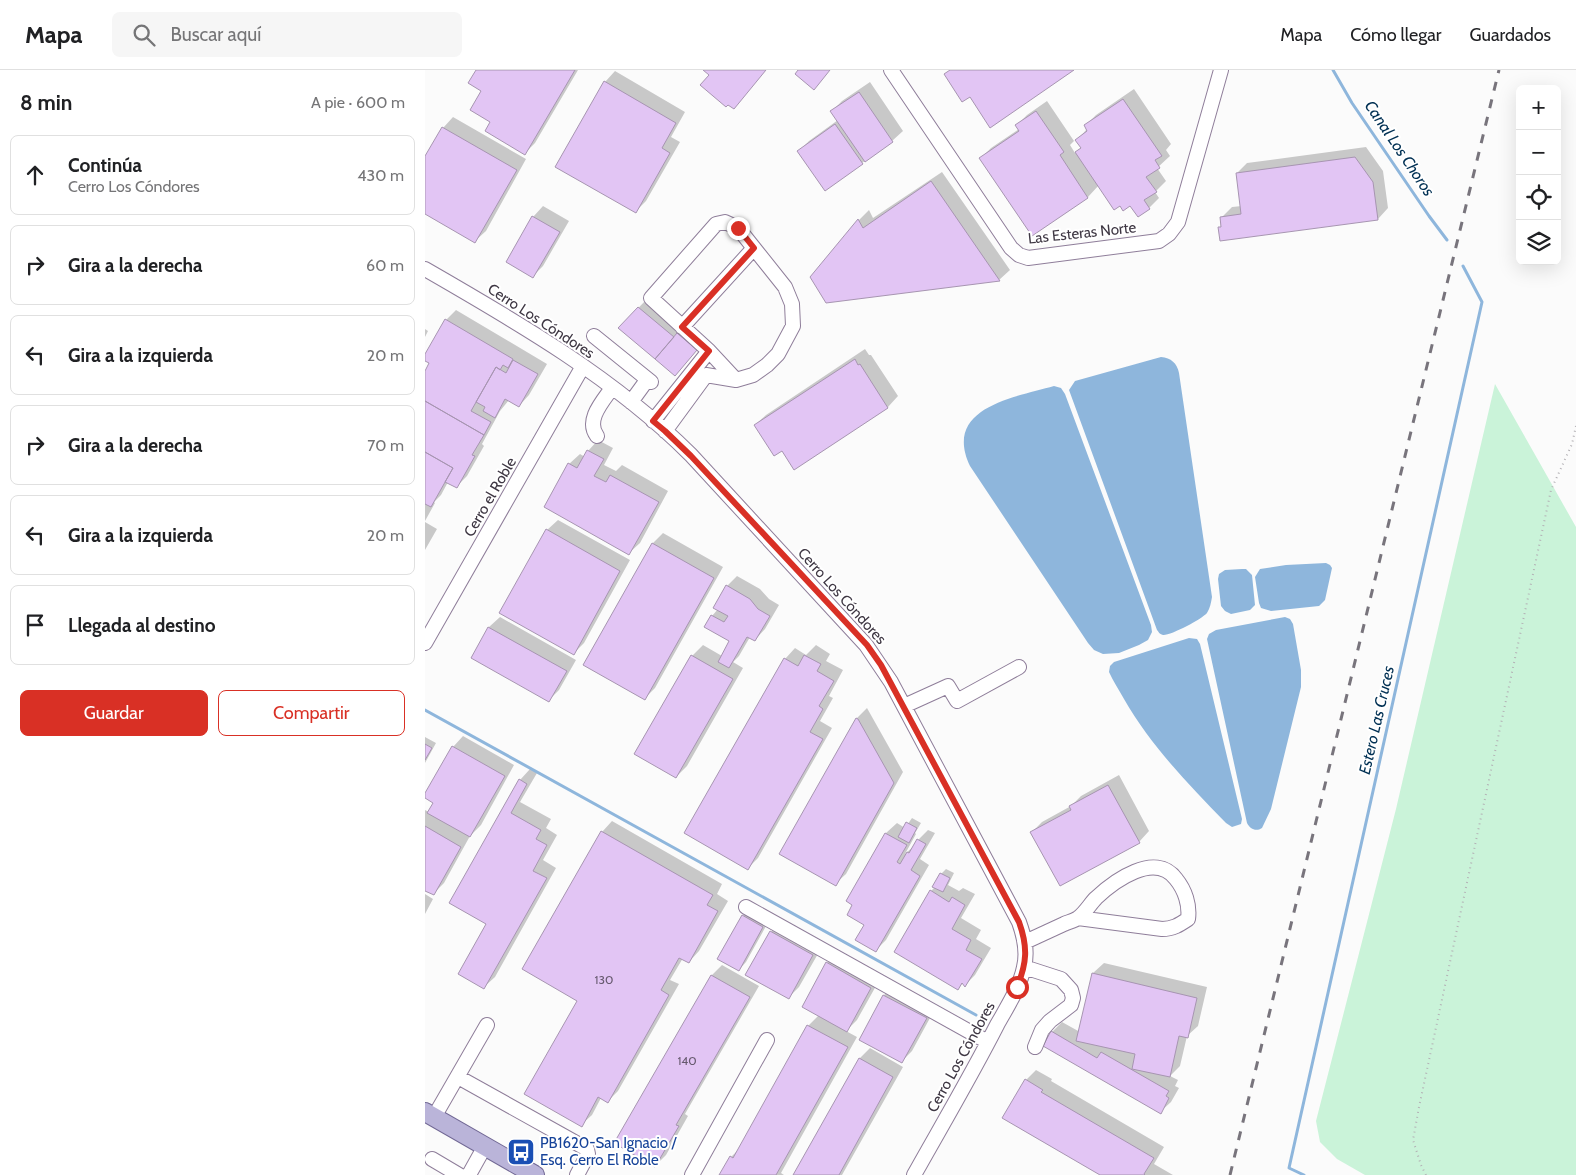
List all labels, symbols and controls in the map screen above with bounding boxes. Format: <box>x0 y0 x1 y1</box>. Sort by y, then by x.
search box <box>112 12 462 57</box>
text: Mapa <box>25 20 82 49</box>
icon: search <box>130 21 158 49</box>
text: Buscar aquí <box>170 23 261 46</box>
text: Mapa <box>1280 24 1322 46</box>
text: Cómo llegar <box>1350 24 1442 46</box>
text: Guardados <box>1470 24 1551 46</box>
map controls <box>1516 85 1561 265</box>
button: + <box>1516 85 1561 130</box>
text: 8 min <box>20 90 72 115</box>
text: A pie · 600 m <box>311 93 405 112</box>
water label: Canal Los Choros <box>1361 97 1439 200</box>
button: − <box>1516 130 1561 175</box>
text: Continúa <box>68 154 142 177</box>
icon: ahead <box>21 161 49 189</box>
text: 430 m <box>357 166 404 185</box>
button: locate <box>1516 175 1561 220</box>
text: Cerro Los Cóndores <box>68 177 200 196</box>
route end <box>727 217 750 240</box>
street label: Las Esteras Norte <box>1027 218 1137 248</box>
button: layers <box>1516 220 1561 265</box>
icon: right <box>21 251 49 279</box>
text: Gira a la derecha <box>68 254 203 277</box>
text: 60 m <box>366 256 404 275</box>
street label: Cerro Los Cóndores <box>484 280 598 362</box>
icon: left <box>21 341 49 369</box>
text: Gira a la izquierda <box>68 344 213 367</box>
text: 20 m <box>367 346 404 365</box>
icon: right <box>21 431 49 459</box>
text: Gira a la derecha <box>68 434 203 457</box>
text: 70 m <box>367 436 404 455</box>
street label: Cerro el Roble <box>460 454 520 540</box>
icon: left <box>21 521 49 549</box>
text: Gira a la izquierda <box>68 524 213 547</box>
text: 20 m <box>367 526 404 545</box>
street label: Cerro Los Cóndores <box>794 544 890 648</box>
icon: arrive <box>21 611 49 639</box>
text: Llegada al destino <box>68 614 215 637</box>
water label: Estero Las Cruces <box>1355 664 1398 776</box>
button: Guardar <box>20 690 208 736</box>
button: Compartir <box>218 690 405 736</box>
house number: 130 <box>595 972 613 987</box>
route start <box>1006 976 1029 999</box>
street label: Cerro Los Cóndores <box>923 999 999 1115</box>
house number: 140 <box>677 1053 697 1068</box>
place label: PB1620-San Ignacio / Esq. Cerro El Roble <box>540 1134 677 1169</box>
bus stop icon: PB1620-San Ignacio / Esq. Cerro El Roble <box>506 1137 536 1167</box>

